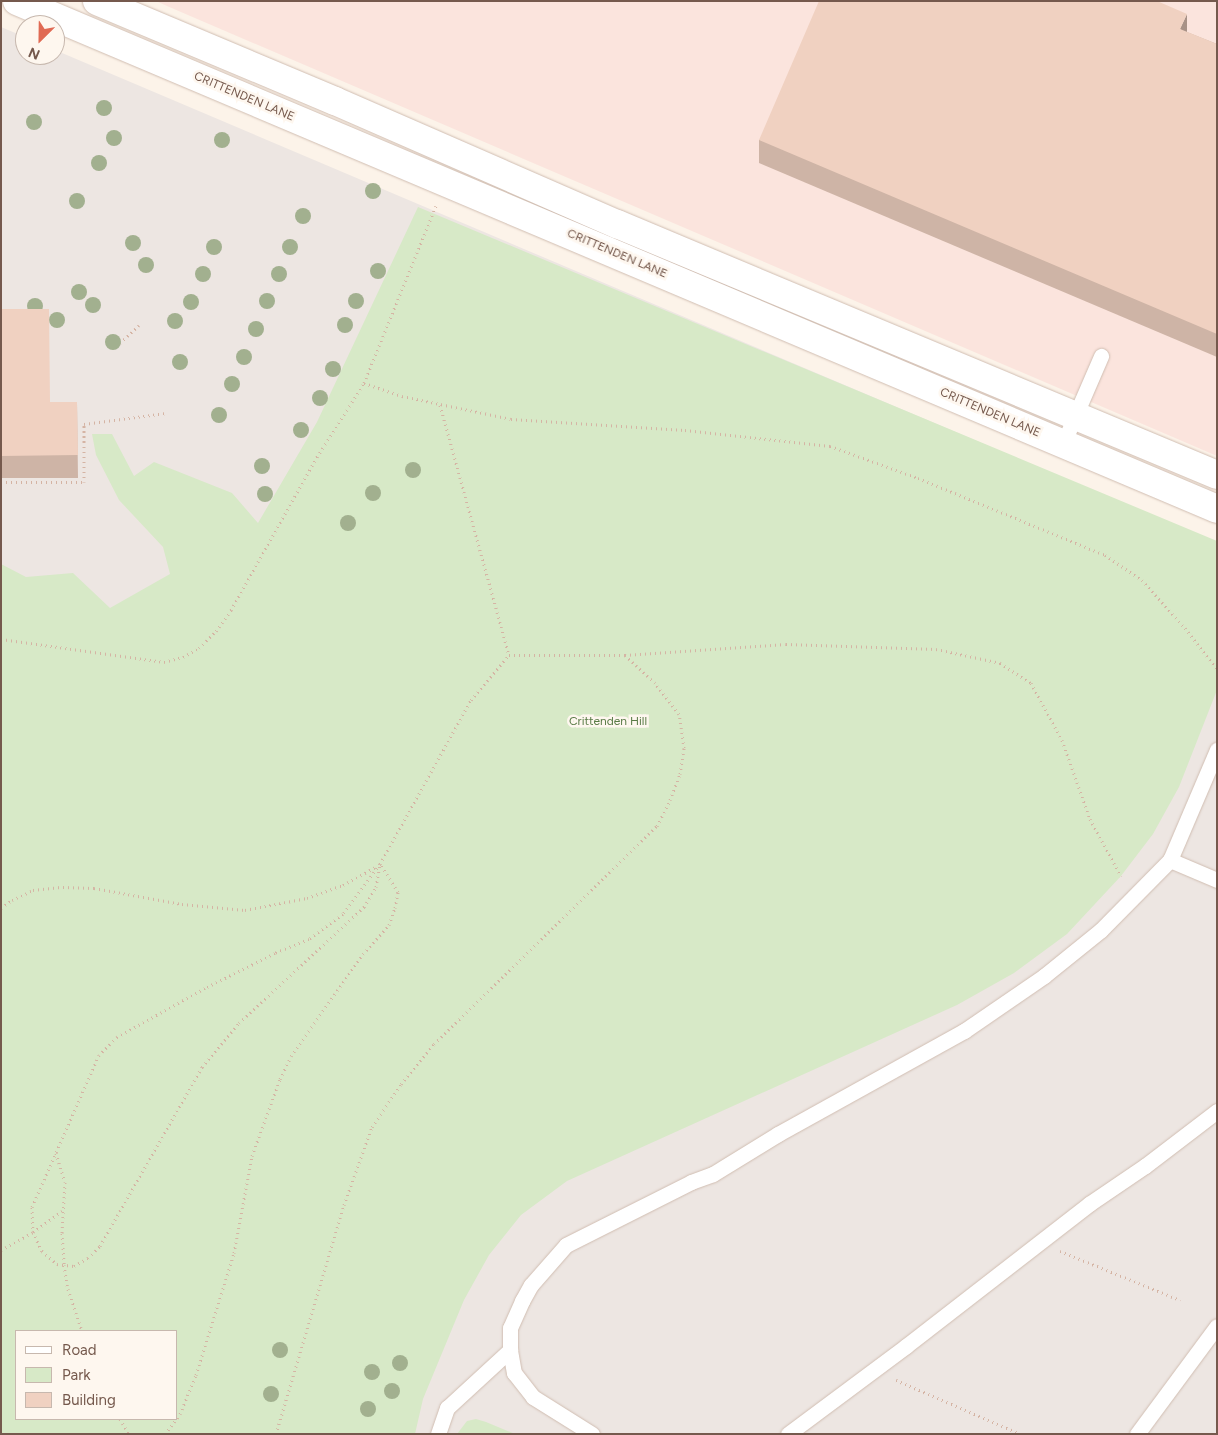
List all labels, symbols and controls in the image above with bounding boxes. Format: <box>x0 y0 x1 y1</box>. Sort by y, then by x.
north arrow <box>15 15 65 65</box>
text: N <box>26 43 43 63</box>
street label: CRITTENDEN LANE <box>192 69 296 125</box>
street label: CRITTENDEN LANE <box>565 226 669 282</box>
street label: CRITTENDEN LANE <box>938 385 1042 441</box>
park label: Crittenden Hill <box>569 715 647 729</box>
legend <box>15 1330 178 1420</box>
text: Road <box>62 1341 97 1359</box>
text: Park <box>62 1366 91 1384</box>
text: Building <box>62 1391 116 1409</box>

